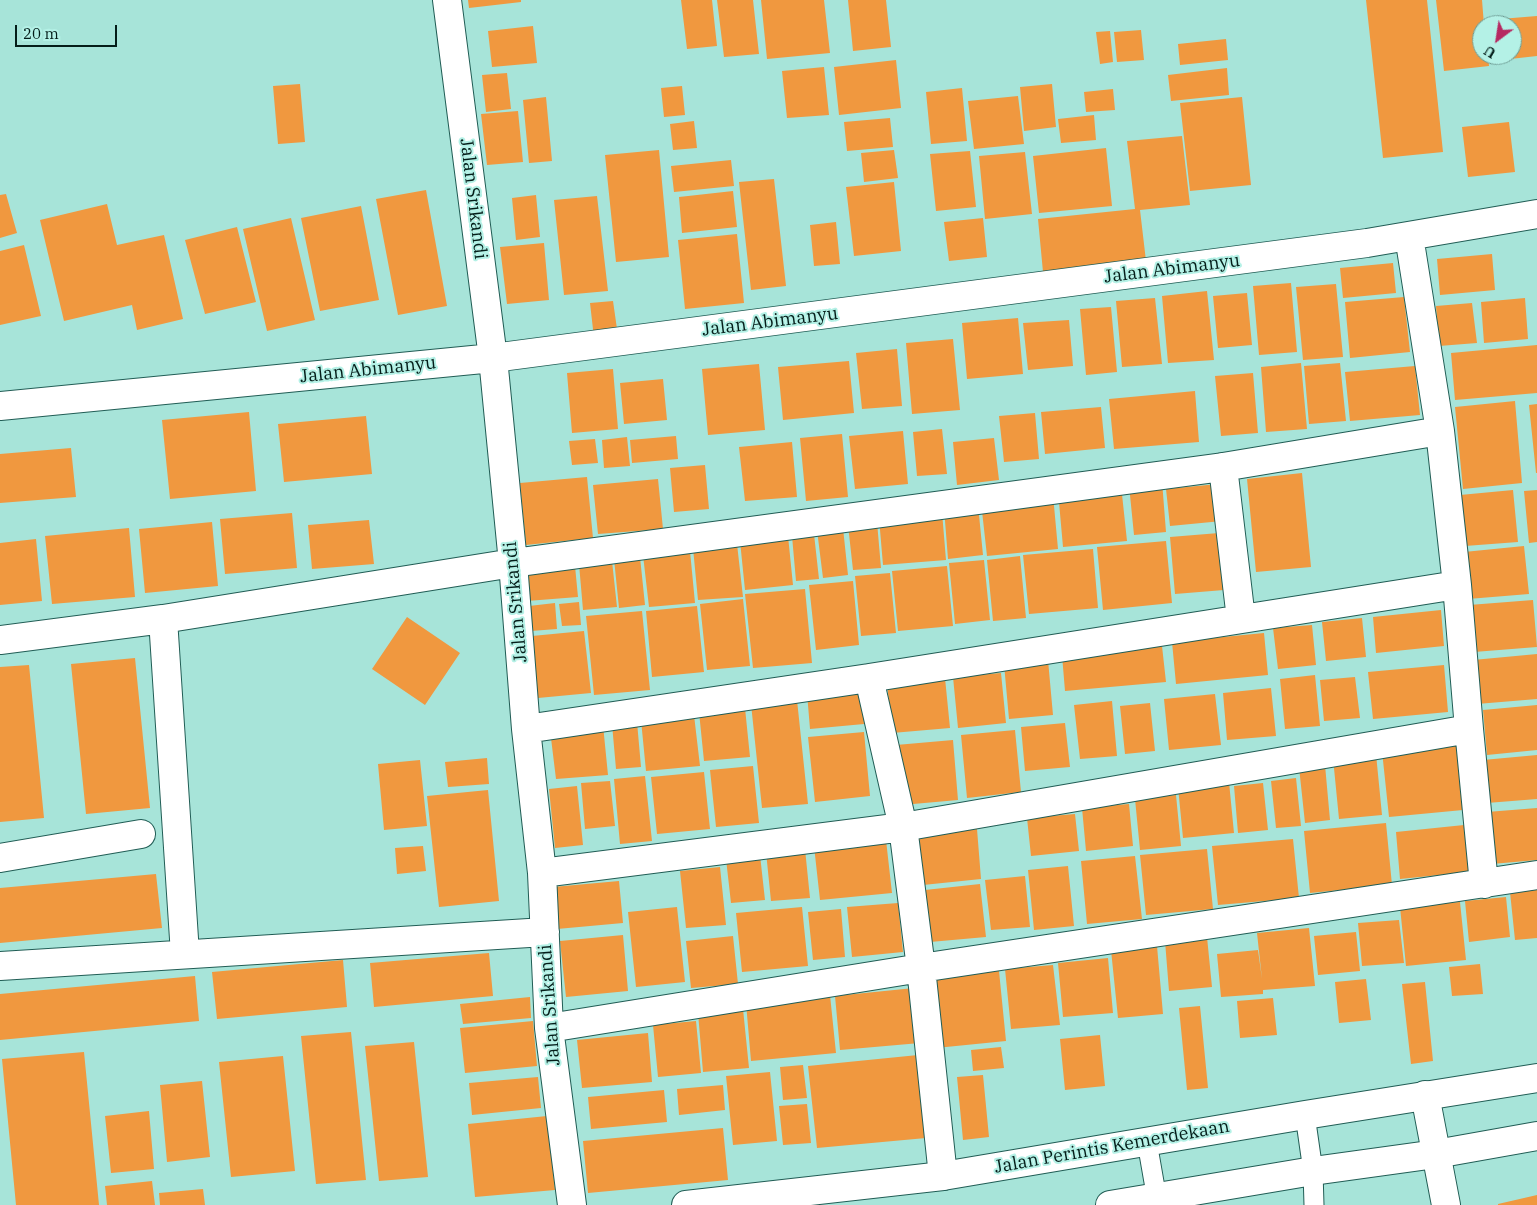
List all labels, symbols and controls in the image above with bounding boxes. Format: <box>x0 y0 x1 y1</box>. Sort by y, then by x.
scale bar <box>18 15 120 47</box>
north arrow <box>1472 15 1522 65</box>
text: 20 m <box>23 24 59 43</box>
text: U <box>1481 42 1499 62</box>
street label: Jalan Srikandi <box>455 137 491 261</box>
street label: Jalan Abimanyu <box>1103 250 1241 288</box>
street label: Jalan Abimanyu <box>701 303 839 341</box>
street label: Jalan Abimanyu <box>299 352 437 388</box>
street label: Jalan Srikandi <box>500 541 532 663</box>
street label: Jalan Srikandi <box>535 944 565 1066</box>
street label: Jalan Perintis Kemerdekaan <box>993 1116 1231 1178</box>

